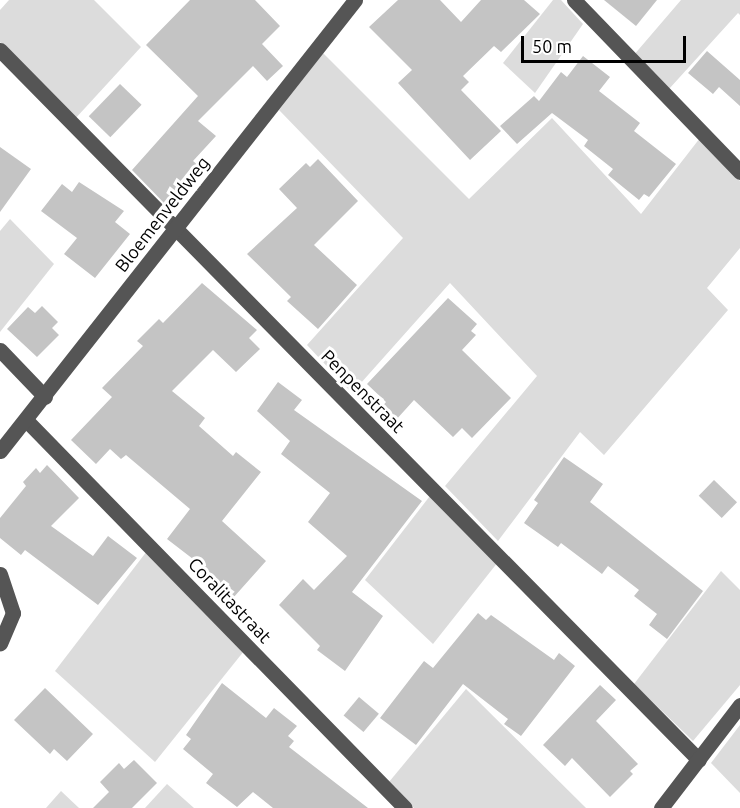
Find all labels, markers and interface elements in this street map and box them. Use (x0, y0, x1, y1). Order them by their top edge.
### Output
scale bar (524, 24, 689, 62)
text: 50 m (532, 36, 572, 56)
street label: Bloemenveldweg (110, 152, 214, 276)
street label: Penpenstraat (317, 345, 409, 437)
street label: Coralitastraat (184, 553, 276, 647)

